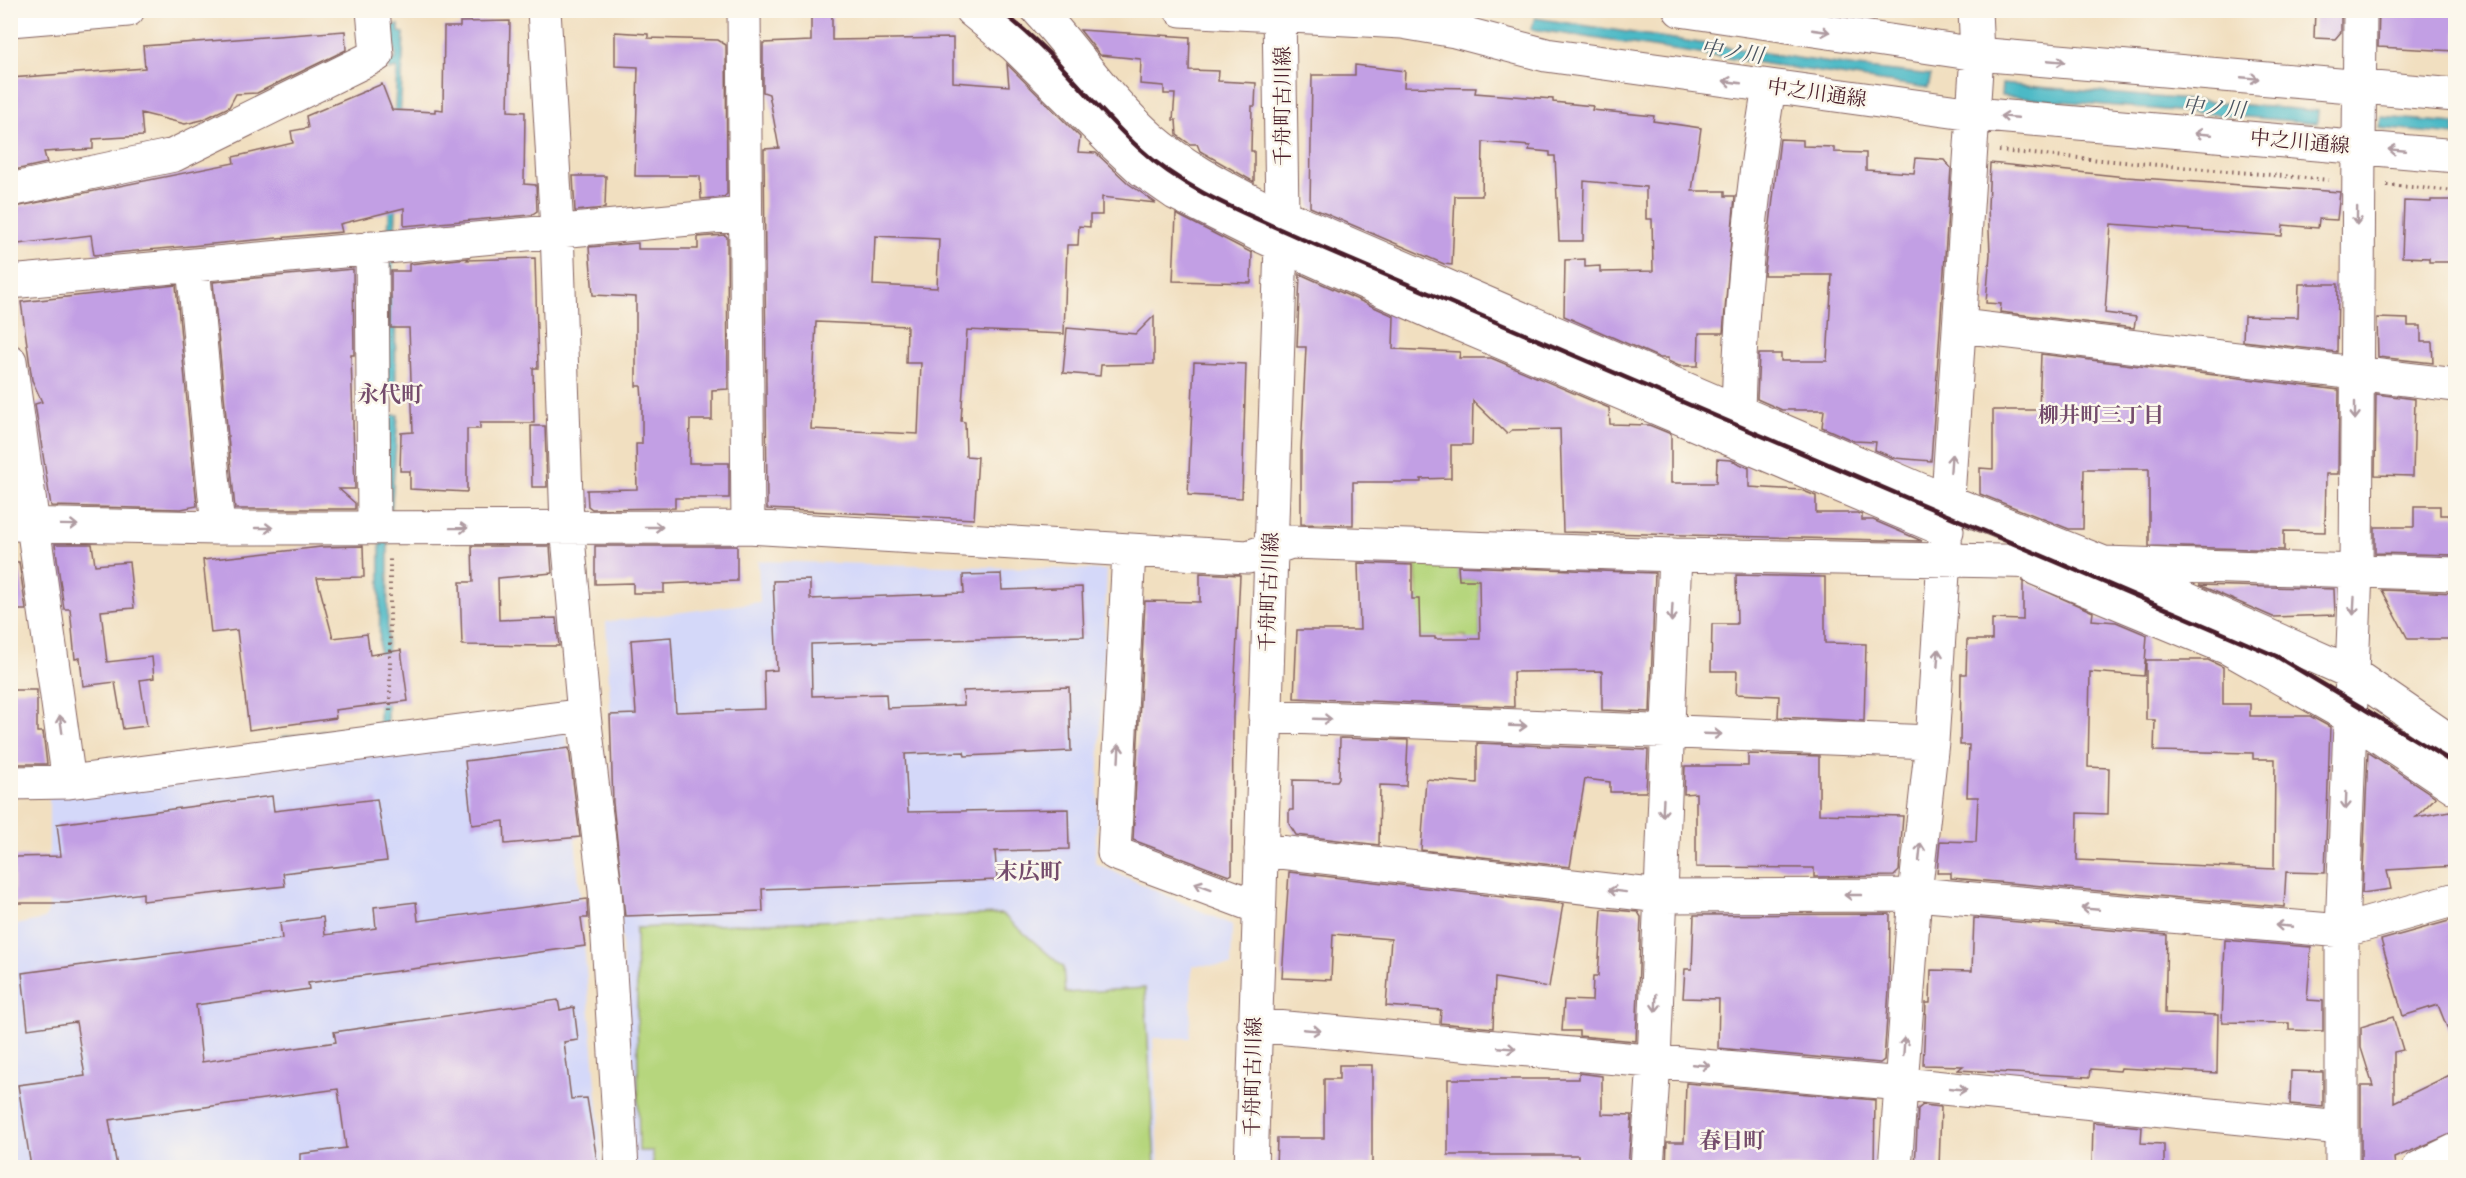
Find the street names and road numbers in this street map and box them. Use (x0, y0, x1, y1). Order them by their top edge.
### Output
street label: 千舟町古川線 (1269, 46, 1296, 166)
street label: 中之川通線 (1766, 73, 1868, 113)
street label: 中之川通線 (2249, 124, 2351, 160)
street label: 千舟町古川線 (1253, 532, 1285, 652)
street label: 千舟町古川線 (1238, 1017, 1268, 1137)

